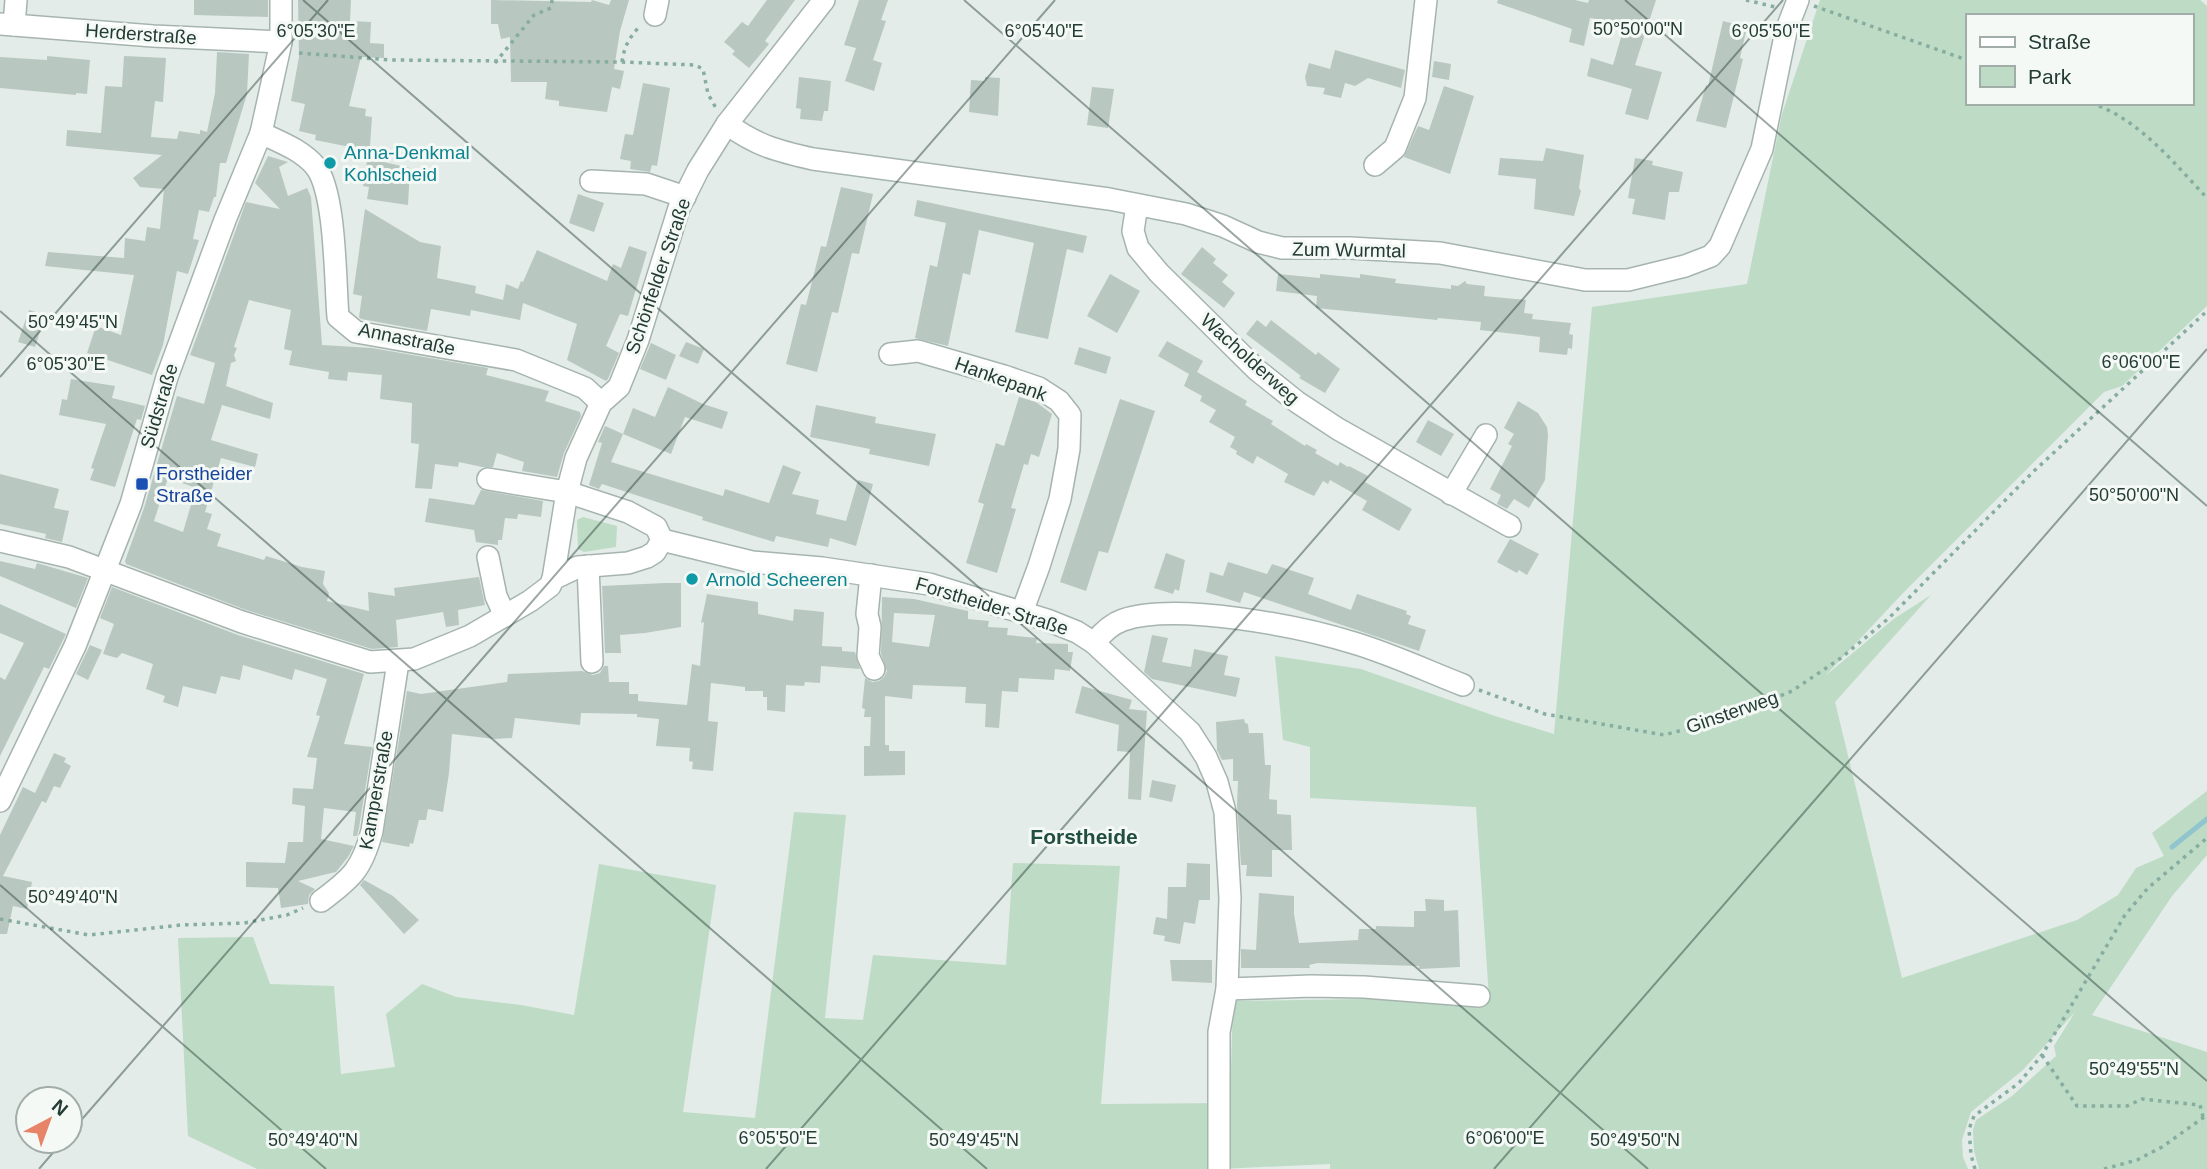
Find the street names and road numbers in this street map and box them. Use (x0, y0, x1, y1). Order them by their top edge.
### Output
street label: Herderstraße (84, 20, 198, 48)
street label: Schönfelder Straße (621, 195, 695, 357)
street label: Zum Wurmtal (1292, 239, 1406, 261)
street label: Wacholderweg (1197, 309, 1303, 409)
street label: Annastraße (357, 319, 457, 359)
street label: Hankepank (952, 353, 1050, 405)
street label: Südstraße (136, 361, 182, 451)
street label: Forstheider Straße (913, 573, 1071, 639)
street label: Ginsterweg (1683, 686, 1781, 738)
street label: Kamperstraße (355, 729, 397, 851)

